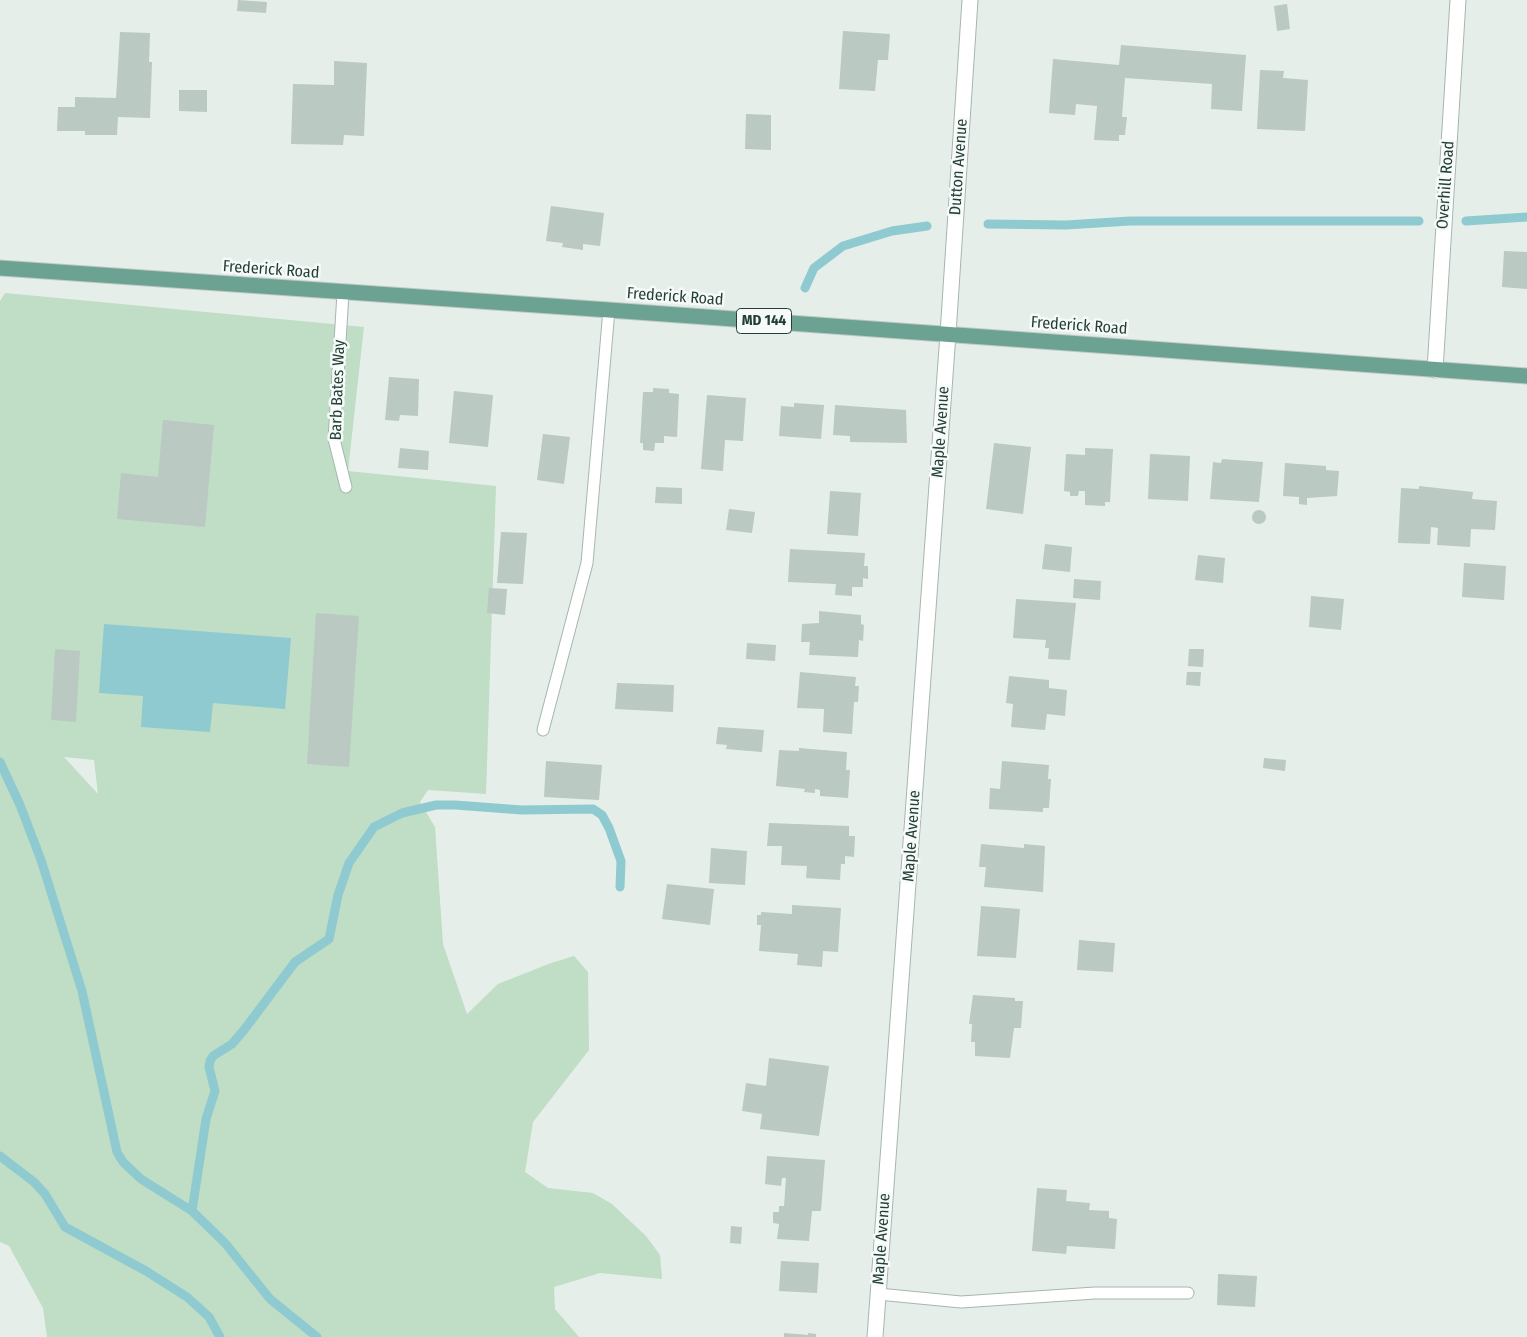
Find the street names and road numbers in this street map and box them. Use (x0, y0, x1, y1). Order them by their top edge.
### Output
street label: Dutton Avenue (946, 118, 972, 216)
street label: Overhill Road (1433, 140, 1459, 230)
street label: Frederick Road (222, 257, 320, 283)
street label: Frederick Road (626, 284, 724, 310)
road number: MD 144 (736, 308, 792, 334)
street label: Frederick Road (1030, 313, 1128, 339)
street label: Barb Bates Way (327, 339, 349, 441)
street label: Maple Avenue (928, 386, 954, 478)
street label: Maple Avenue (899, 790, 925, 882)
street label: Maple Avenue (869, 1193, 895, 1285)

